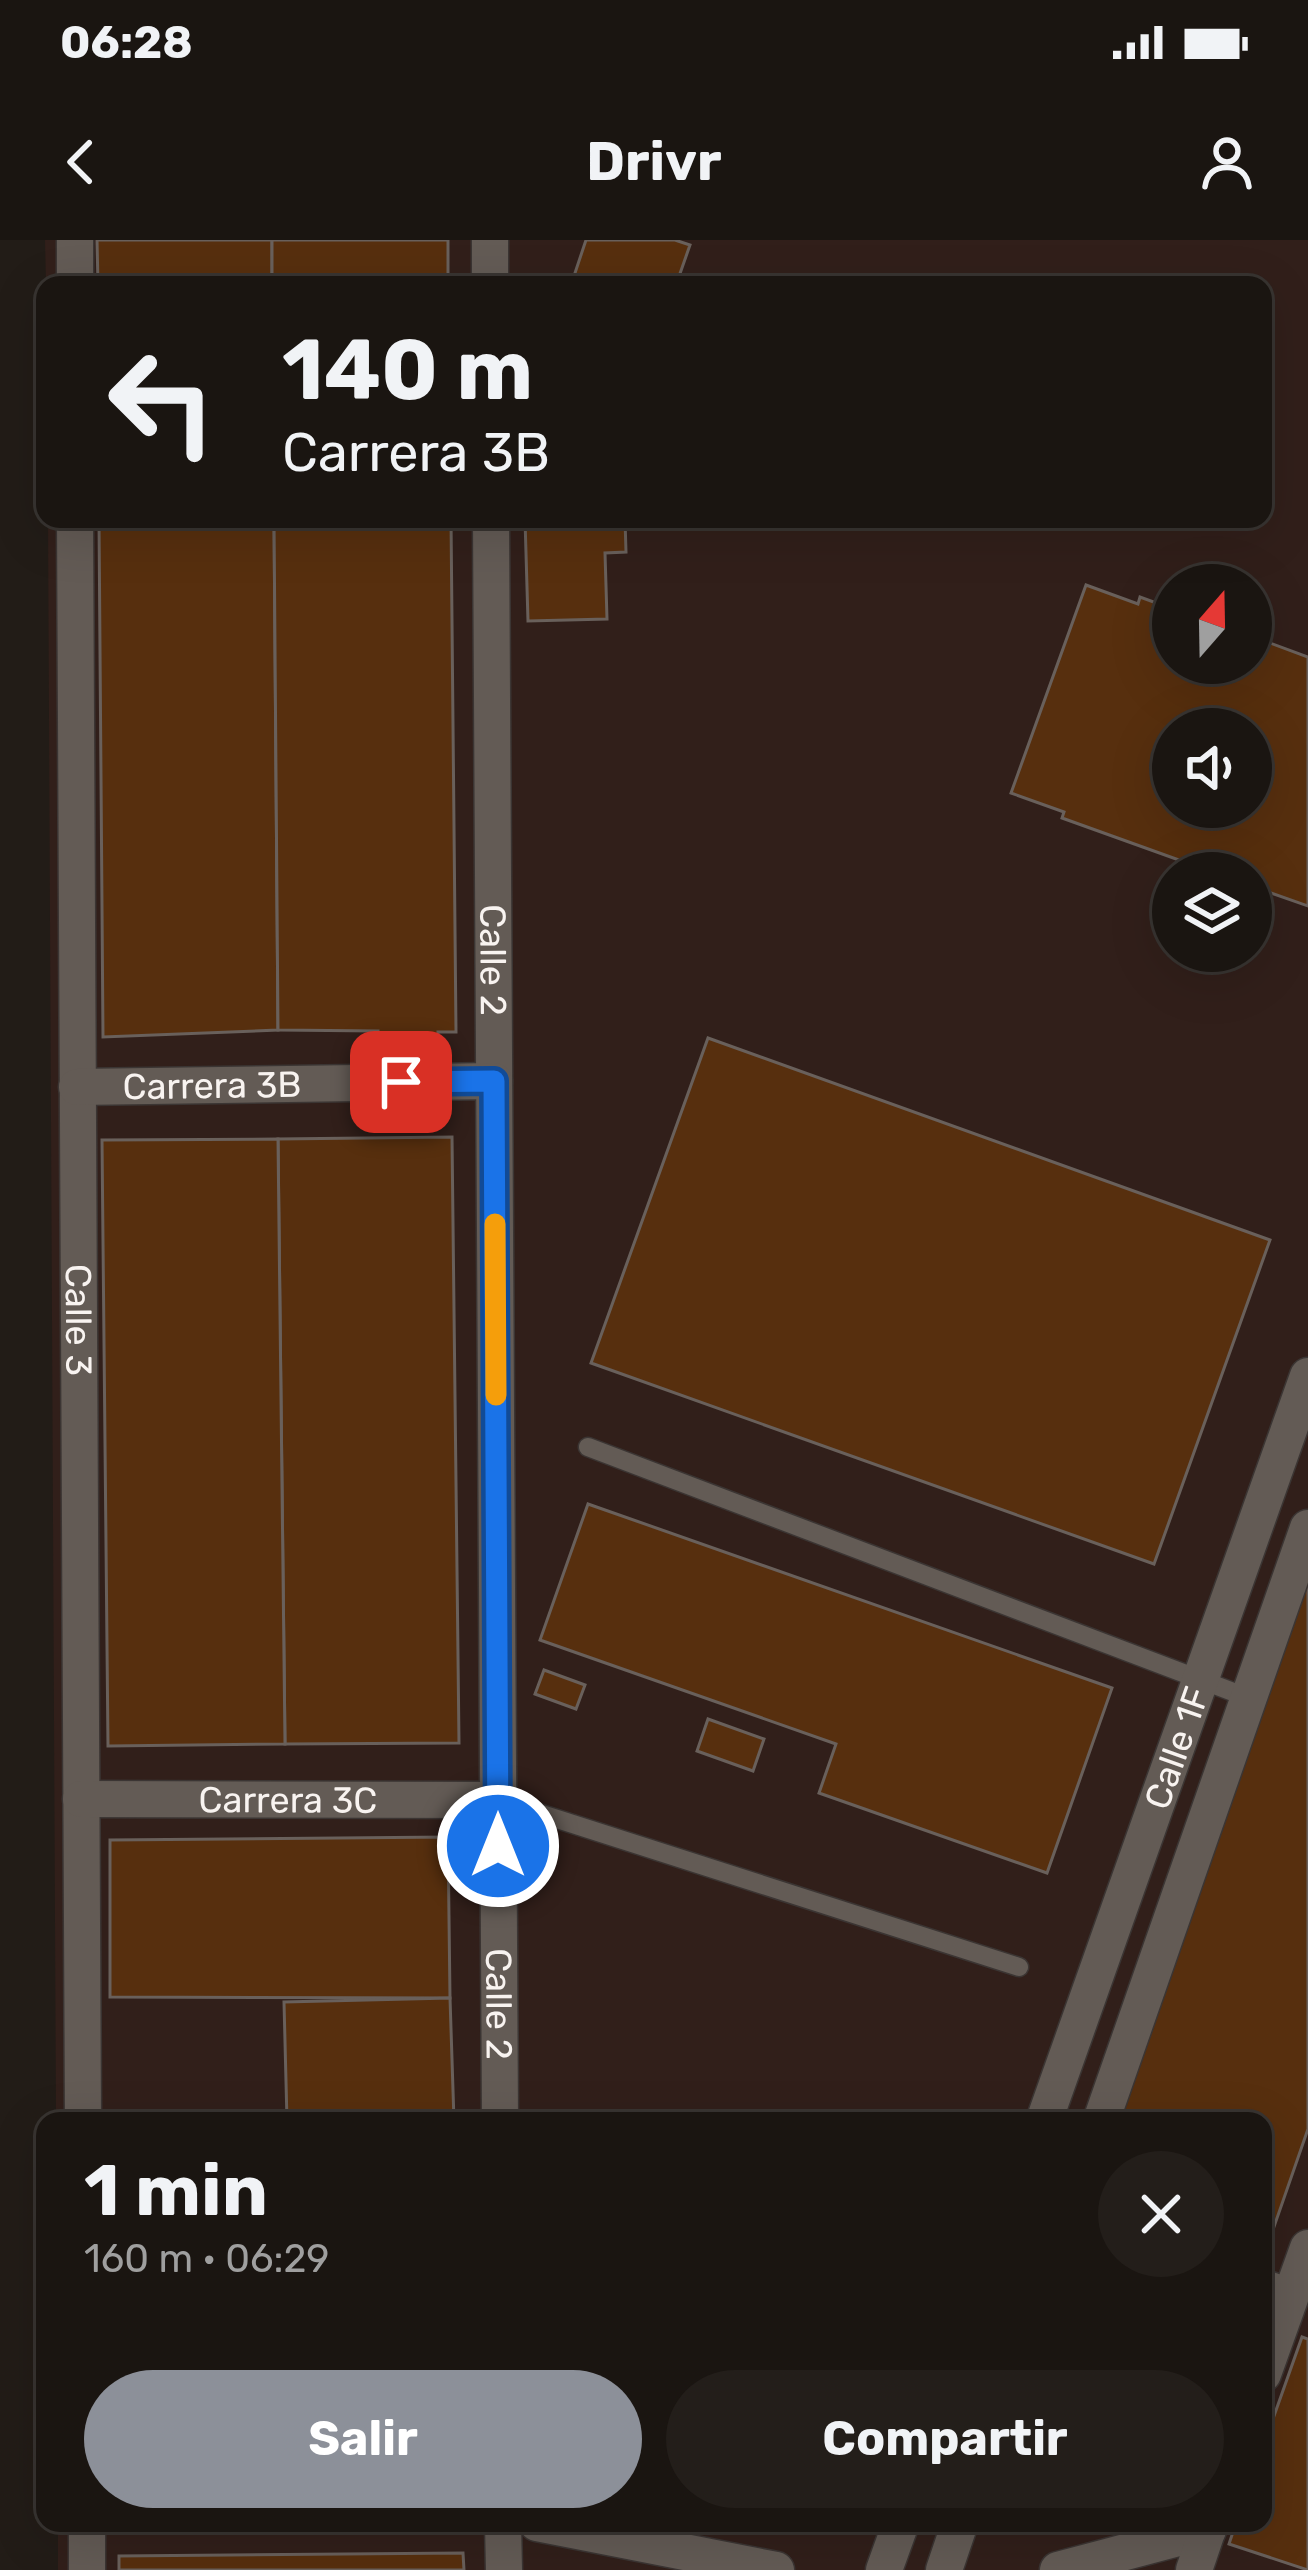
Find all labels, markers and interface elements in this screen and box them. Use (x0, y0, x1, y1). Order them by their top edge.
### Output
text: 06:28 (60, 16, 193, 69)
icon: back (48, 129, 114, 195)
icon: person (1194, 129, 1260, 195)
text: Drivr (586, 130, 722, 194)
text: 140 m (282, 320, 533, 420)
icon: left (84, 324, 240, 480)
text: Carrera 3B (282, 421, 550, 485)
north arrow (1152, 564, 1272, 684)
map controls (1152, 564, 1272, 972)
button: sound (1152, 708, 1272, 828)
button: layers (1152, 852, 1272, 972)
street label: Calle 2 (471, 904, 515, 1016)
pin (350, 1031, 452, 1133)
icon: arrive (368, 1049, 434, 1115)
street label: Carrera 3B (122, 1063, 302, 1108)
street label: Calle 3 (57, 1264, 100, 1376)
street label: Calle 1F (1135, 1681, 1218, 1815)
street label: Carrera 3C (199, 1778, 377, 1822)
position arrow (435, 1783, 561, 1909)
street label: Calle 2 (477, 1948, 521, 2060)
text: 1 min (84, 2148, 268, 2233)
button: close (1098, 2151, 1224, 2277)
text: 160 m · 06:29 (84, 2236, 329, 2282)
button: Salir (84, 2370, 642, 2508)
button: Compartir (666, 2370, 1224, 2508)

